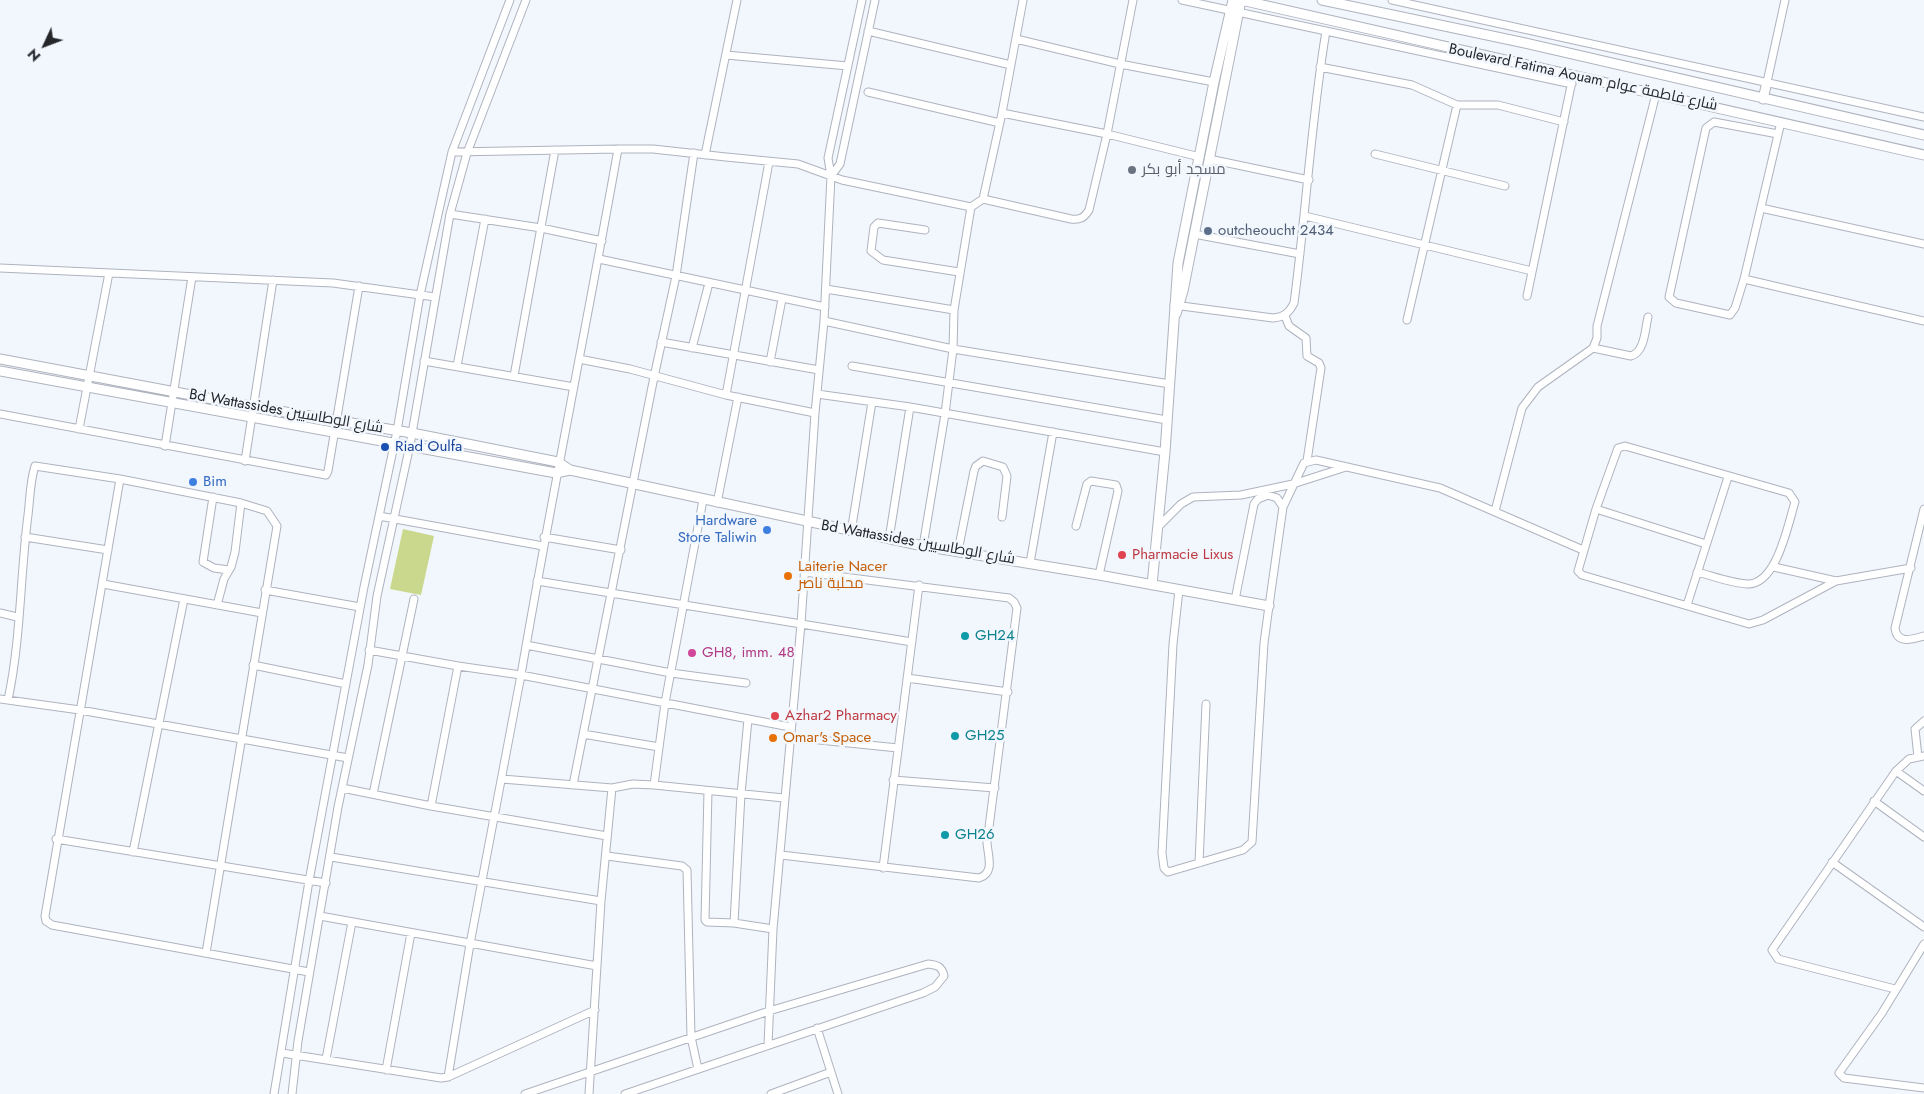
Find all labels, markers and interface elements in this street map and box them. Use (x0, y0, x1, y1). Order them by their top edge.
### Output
north arrow (20, 20, 70, 70)
street label: Boulevard Fatima Aouam شارع فاطمة عوام (1447, 41, 1719, 115)
text: N (23, 44, 45, 66)
place label: مسجد أبو بكر (1142, 161, 1226, 179)
marker: مسجد أبو بكر (1126, 164, 1138, 176)
place label: outcheoucht 2434 (1218, 222, 1334, 240)
marker: outcheoucht 2434 (1202, 225, 1214, 237)
street label: Bd Wattassides شارع الوطاسيين (187, 386, 385, 438)
place label: Riad Oulfa (395, 438, 462, 456)
marker: Riad Oulfa (379, 441, 391, 453)
place label: Bim (203, 473, 227, 491)
marker: Bim (187, 476, 199, 488)
place label: Hardware Store Taliwin (678, 512, 757, 547)
street label: Bd Wattassides شارع الوطاسيين (819, 517, 1017, 569)
marker: Hardware Store Taliwin (761, 524, 773, 536)
place label: Pharmacie Lixus (1132, 546, 1233, 564)
marker: Pharmacie Lixus (1116, 549, 1128, 561)
place label: Laiterie Nacer محلبة ناصر (798, 558, 887, 593)
marker: Laiterie Nacer محلبة ناصر (782, 570, 794, 582)
place label: GH24 (975, 627, 1015, 645)
marker: GH24 (959, 630, 971, 642)
place label: GH8, imm. 48 (702, 644, 795, 662)
marker: GH8, imm. 48 (686, 647, 698, 659)
place label: Azhar2 Pharmacy (785, 707, 897, 725)
marker: Azhar2 Pharmacy (769, 710, 781, 722)
place label: GH25 (965, 727, 1004, 745)
place label: Omar's Space (783, 729, 871, 747)
marker: GH25 (949, 730, 961, 742)
marker: Omar's Space (767, 732, 779, 744)
place label: GH26 (955, 826, 995, 844)
marker: GH26 (939, 829, 951, 841)

